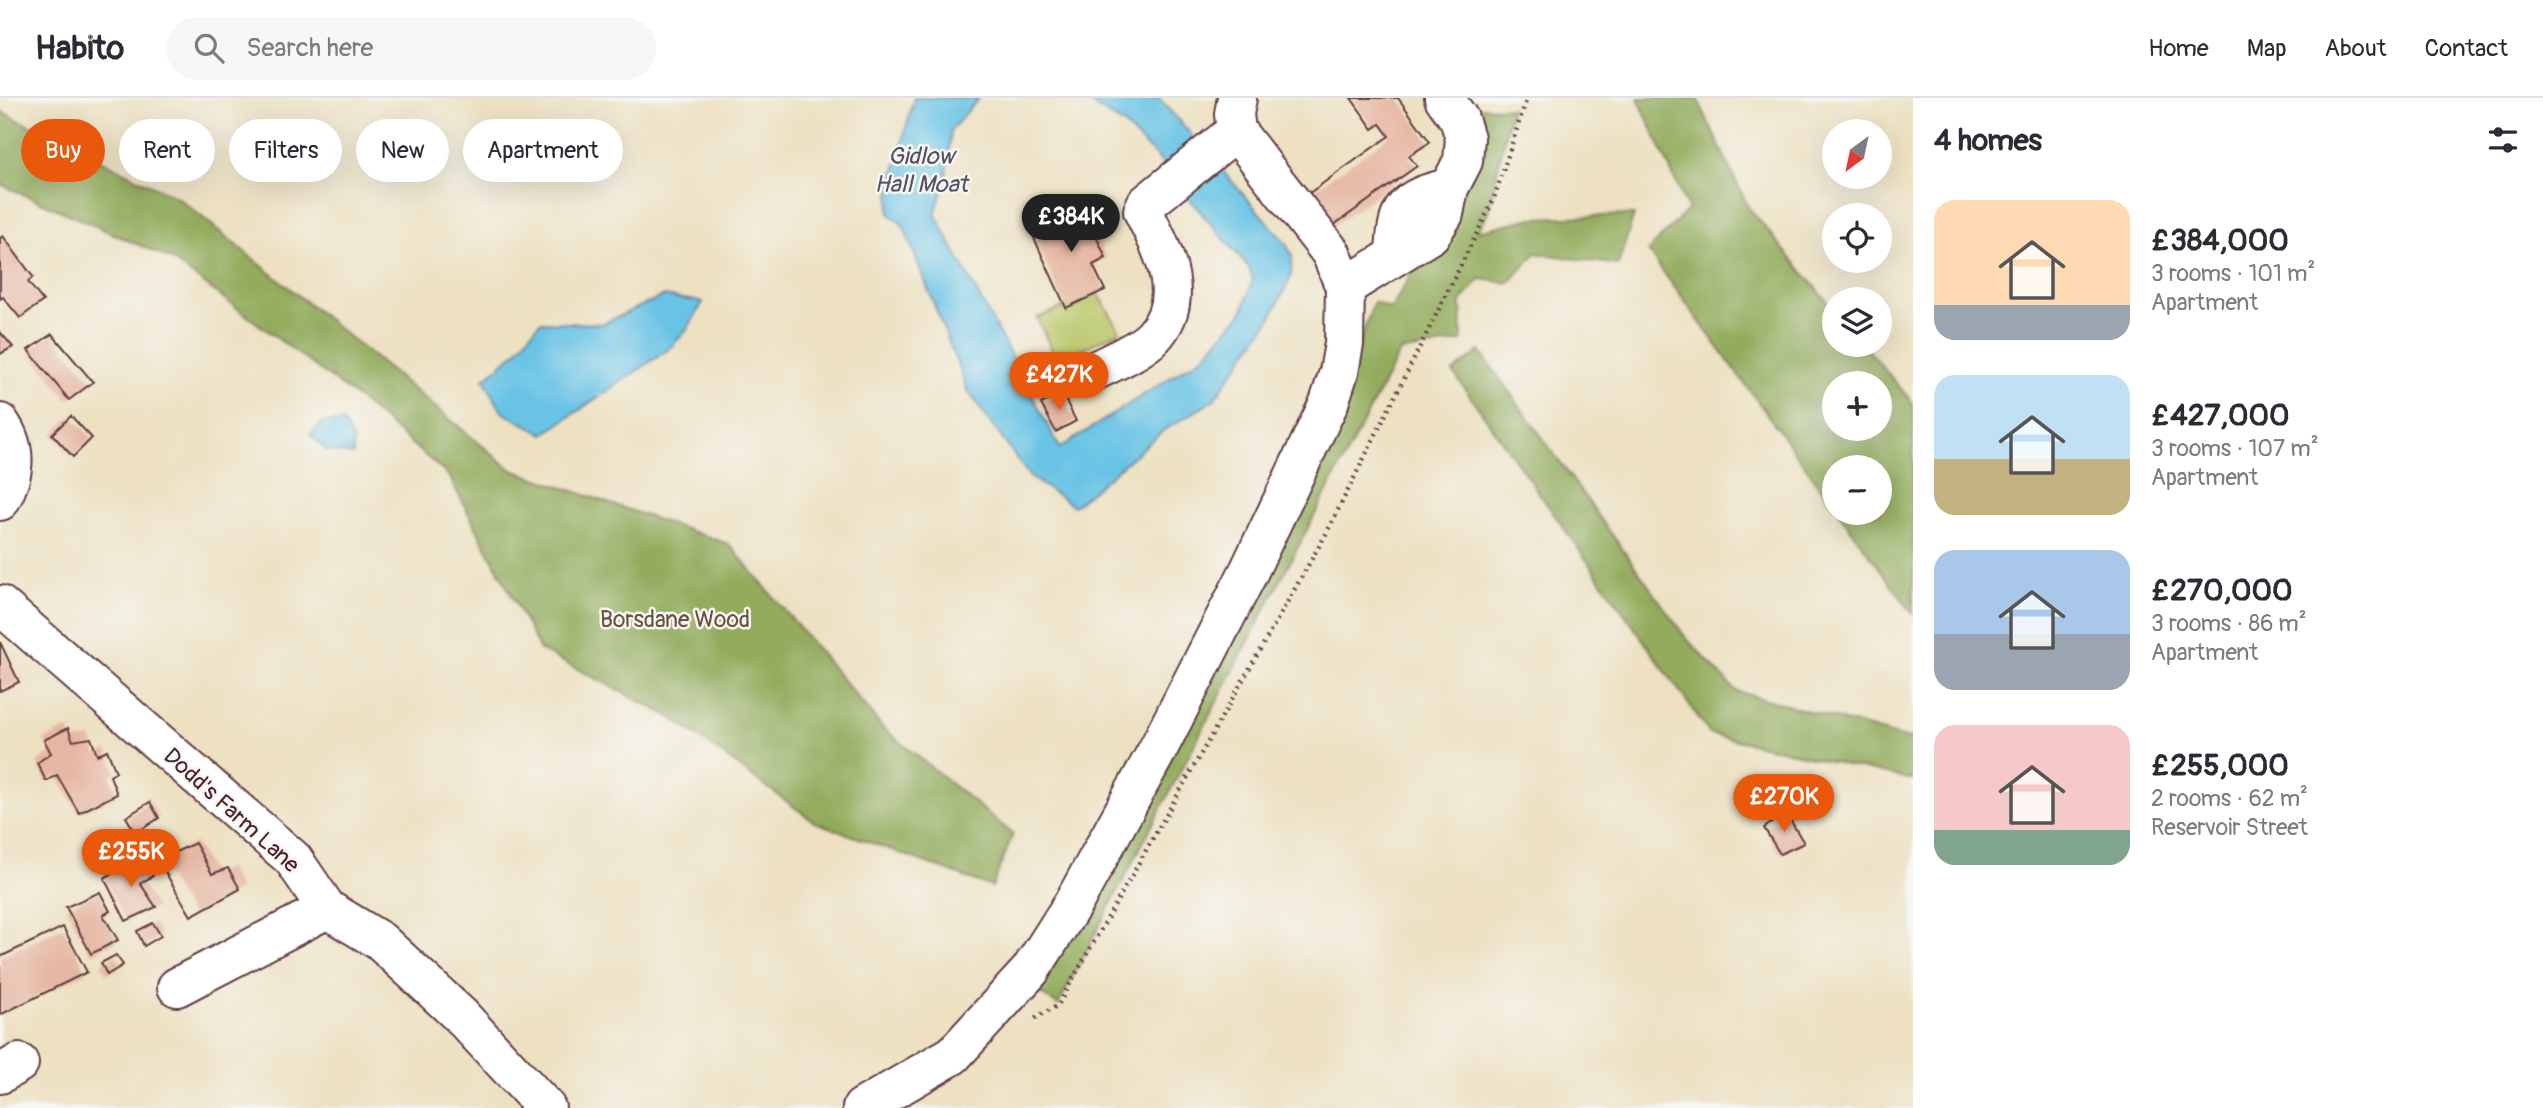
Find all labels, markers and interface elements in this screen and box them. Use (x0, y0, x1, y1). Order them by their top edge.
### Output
search box (166, 17, 656, 80)
text: Habito (35, 28, 124, 69)
icon: search (190, 29, 228, 67)
text: Search here (246, 32, 373, 64)
text: Home (2148, 34, 2209, 63)
text: Map (2247, 34, 2287, 63)
text: About (2325, 34, 2387, 63)
text: Contact (2425, 34, 2508, 63)
chip: Buy (21, 119, 105, 182)
chip: Rent (119, 119, 215, 182)
chip: Filters (229, 119, 342, 182)
chip: New (356, 119, 449, 182)
chip: Apartment (463, 119, 623, 182)
north arrow (1822, 119, 1892, 189)
map controls (1822, 119, 1892, 525)
icon: filters (2484, 121, 2522, 159)
text: 4 homes (1934, 122, 2042, 159)
water label: Gidlow Hall Moat (874, 142, 970, 199)
pin: £384K (1022, 194, 1120, 254)
text: £384K (1038, 202, 1104, 231)
button: locate (1822, 203, 1892, 273)
text: £384,000 (2151, 222, 2289, 259)
icon: home (1990, 228, 2074, 312)
text: 3 rooms · 101 m² (2151, 259, 2315, 288)
button: layers (1822, 287, 1892, 357)
text: Apartment (2151, 288, 2258, 317)
pin: £427K (1010, 352, 1108, 412)
text: £427K (1025, 360, 1093, 389)
button: + (1822, 371, 1892, 441)
text: £427,000 (2151, 397, 2289, 434)
icon: home (1990, 403, 2074, 487)
text: 3 rooms · 107 m² (2151, 434, 2319, 463)
button: − (1822, 455, 1892, 525)
text: Apartment (2151, 463, 2258, 492)
text: £270,000 (2151, 572, 2293, 609)
icon: home (1990, 578, 2074, 662)
park label: Borsdane Wood (600, 605, 750, 634)
text: 3 rooms · 86 m² (2151, 609, 2307, 638)
text: Apartment (2151, 638, 2258, 667)
street label: Dodd's Farm Lane (158, 742, 306, 880)
text: £255,000 (2151, 747, 2289, 784)
icon: home (1990, 753, 2074, 837)
pin: £270K (1735, 774, 1833, 834)
text: £270K (1749, 782, 1819, 811)
text: 2 rooms · 62 m² (2151, 784, 2308, 813)
text: Reservoir Street (2151, 813, 2308, 842)
pin: £255K (82, 830, 180, 889)
text: £255K (98, 837, 164, 866)

